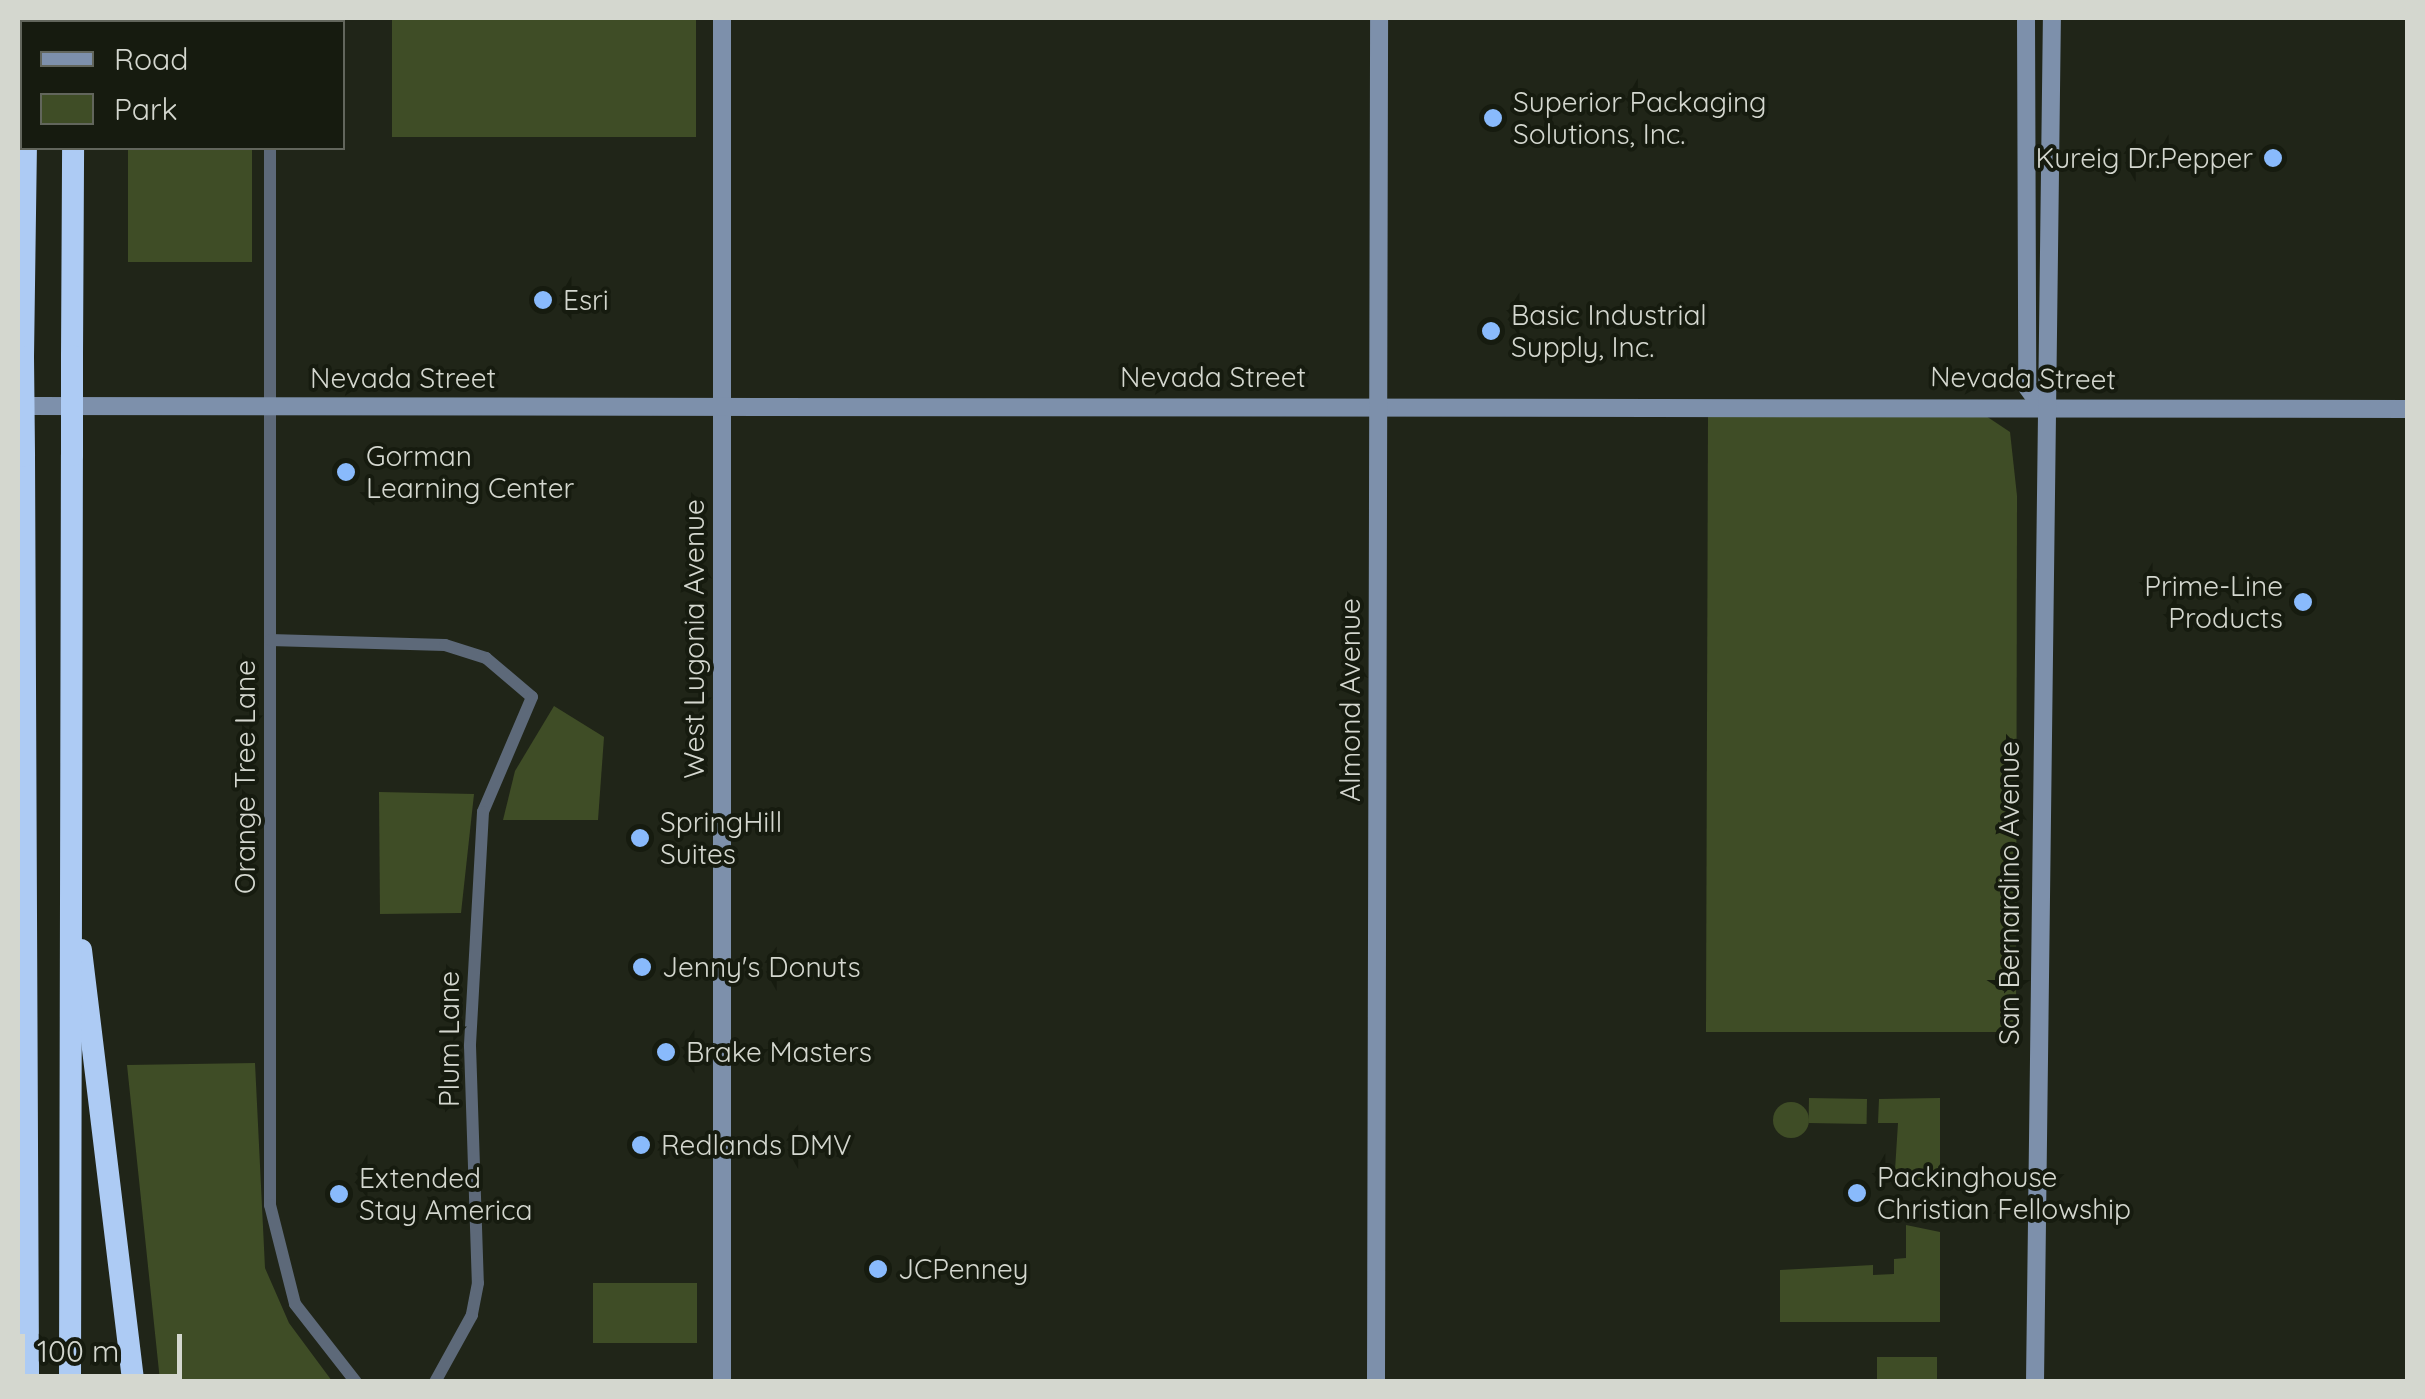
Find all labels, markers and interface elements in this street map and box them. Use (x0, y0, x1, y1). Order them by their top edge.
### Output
legend (20, 20, 345, 150)
text: Road (114, 40, 188, 78)
place label: Superior Packaging Solutions, Inc. (1513, 85, 1767, 151)
text: Park (114, 90, 178, 128)
marker: Superior Packaging Solutions, Inc. (1482, 107, 1504, 129)
place label: Kureig Dr.Pepper (2036, 141, 2253, 175)
marker: Kureig Dr.Pepper (2262, 147, 2284, 169)
place label: Esri (563, 283, 609, 317)
marker: Esri (532, 289, 554, 311)
place label: Basic Industrial Supply, Inc. (1511, 298, 1707, 364)
marker: Basic Industrial Supply, Inc. (1480, 320, 1502, 342)
street label: Nevada Street (1120, 360, 1306, 394)
street label: Nevada Street (1930, 360, 2116, 396)
street label: Nevada Street (310, 361, 496, 395)
place label: Gorman Learning Center (366, 439, 574, 505)
marker: Gorman Learning Center (335, 461, 357, 483)
street label: West Lugonia Avenue (677, 499, 711, 779)
place label: Prime-Line Products (2144, 569, 2283, 635)
marker: Prime-Line Products (2292, 591, 2314, 613)
street label: Almond Avenue (1333, 598, 1367, 802)
street label: Orange Tree Lane (228, 660, 262, 894)
street label: San Bernardino Avenue (1992, 741, 2026, 1045)
place label: SpringHill Suites (660, 805, 782, 871)
marker: SpringHill Suites (629, 827, 651, 849)
place label: Jenny's Donuts (662, 950, 861, 984)
marker: Jenny's Donuts (631, 956, 653, 978)
street label: Plum Lane (432, 971, 466, 1107)
place label: Brake Masters (686, 1035, 872, 1069)
marker: Brake Masters (655, 1041, 677, 1063)
place label: Redlands DMV (661, 1128, 852, 1162)
marker: Redlands DMV (630, 1134, 652, 1156)
place label: Packinghouse Christian Fellowship (1877, 1160, 2131, 1226)
place label: Extended Stay America (359, 1161, 532, 1227)
marker: Packinghouse Christian Fellowship (1846, 1182, 1868, 1204)
marker: Extended Stay America (328, 1183, 350, 1205)
place label: JCPenney (898, 1252, 1028, 1286)
marker: JCPenney (867, 1258, 889, 1280)
scale bar (25, 1314, 188, 1376)
text: 100 m (37, 1332, 119, 1370)

